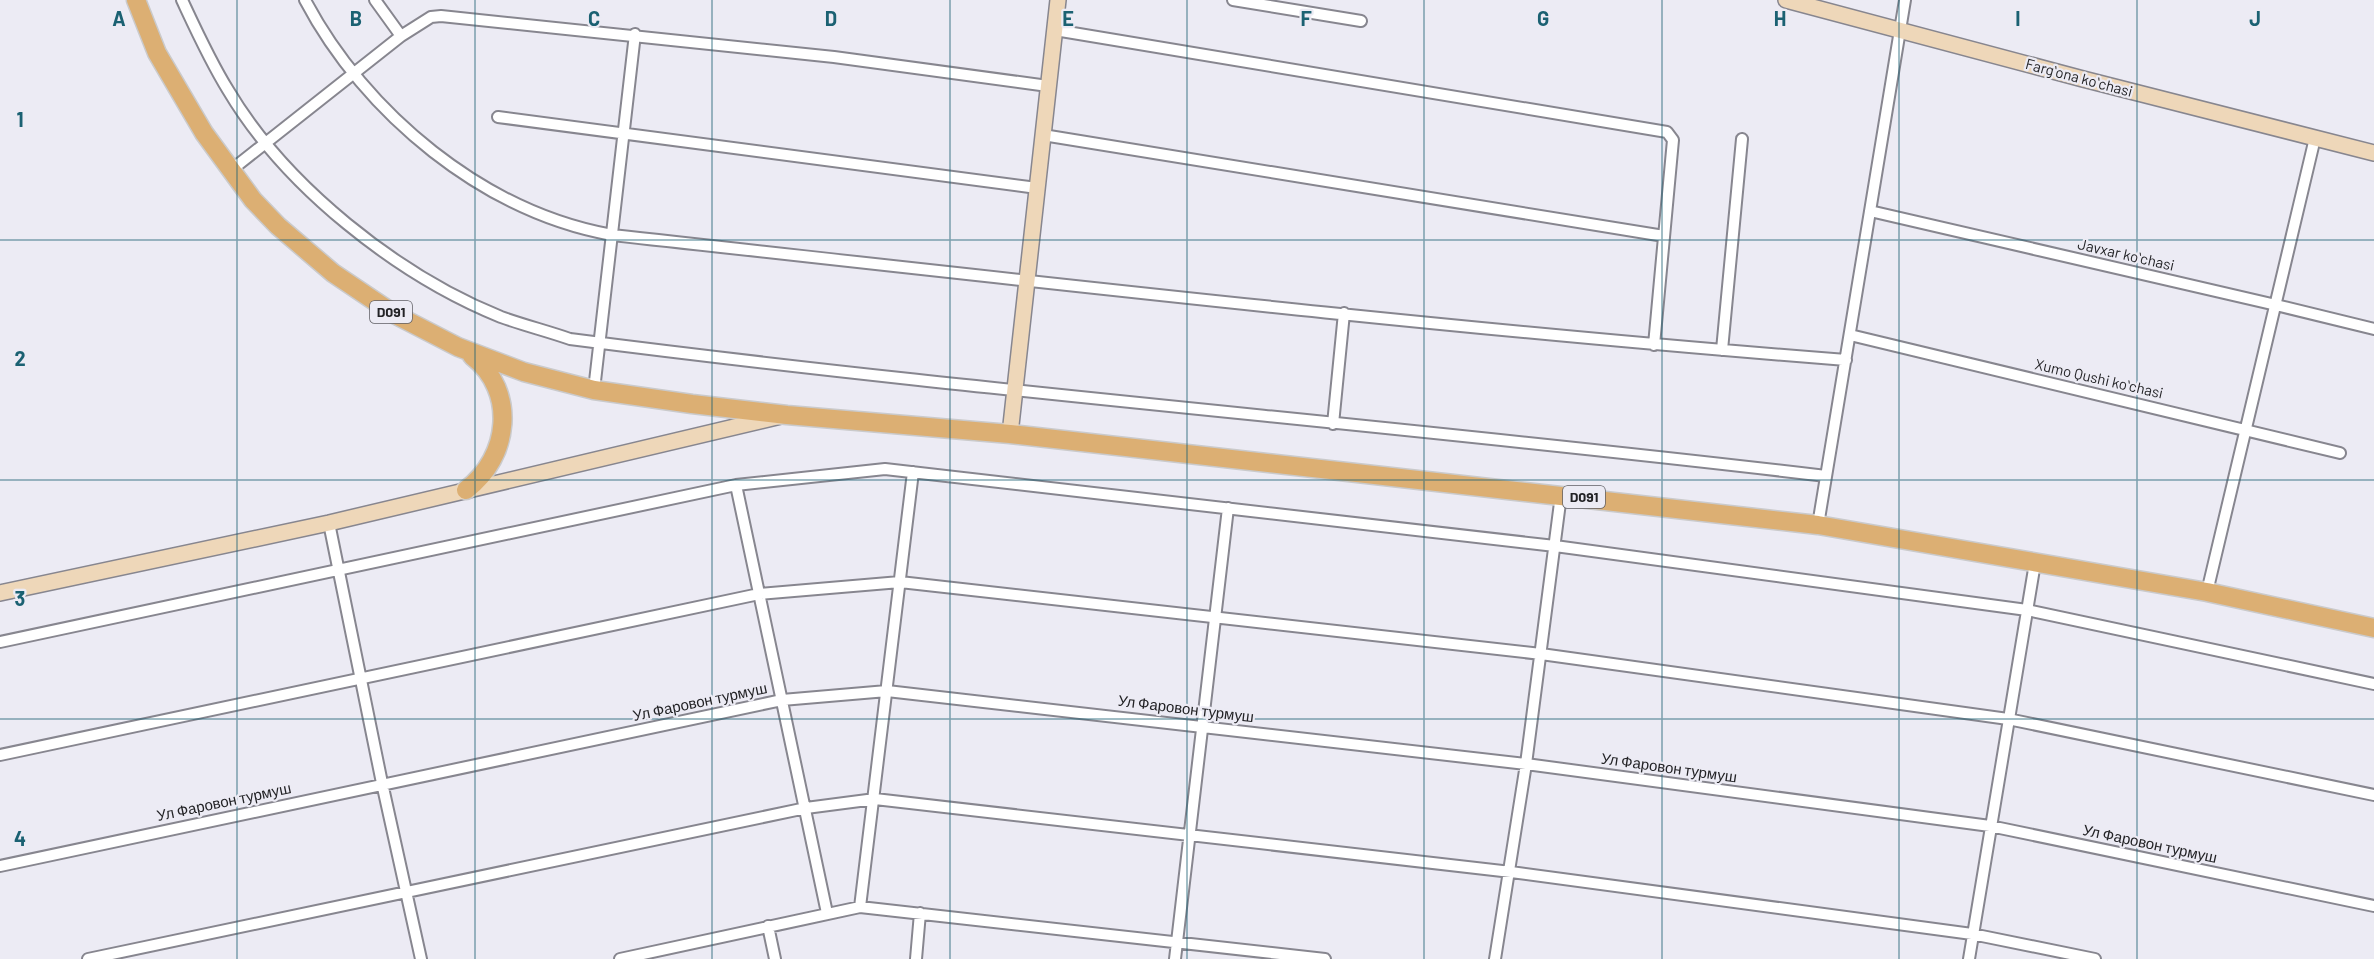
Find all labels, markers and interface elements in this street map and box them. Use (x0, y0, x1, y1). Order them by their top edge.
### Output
text: A (112, 6, 126, 30)
text: B (350, 6, 362, 30)
text: C (588, 6, 600, 30)
text: D (825, 6, 837, 30)
text: E (1062, 6, 1074, 30)
text: F (1300, 6, 1312, 30)
text: G (1537, 6, 1549, 30)
text: H (1774, 6, 1786, 30)
text: I (2015, 6, 2021, 30)
text: J (2249, 6, 2261, 30)
street label: Fargʻona koʻchasi (2024, 54, 2135, 100)
text: 1 (16, 107, 24, 131)
street label: Javxar koʻchasi (2076, 234, 2176, 274)
road number: D091 (370, 301, 412, 323)
text: 2 (14, 346, 26, 370)
street label: Xumo Qushi koʻchasi (2033, 354, 2165, 402)
road number: D091 (1563, 486, 1605, 508)
text: 3 (15, 586, 25, 610)
street label: Ул Фаровон турмуш (631, 678, 769, 724)
street label: Ул Фаровон турмуш (1117, 691, 1255, 725)
street label: Ул Фаровон турмуш (1600, 749, 1738, 785)
street label: Ул Фаровон турмуш (155, 778, 293, 824)
street label: Ул Фаровон турмуш (2081, 820, 2219, 866)
text: 4 (14, 826, 26, 850)

